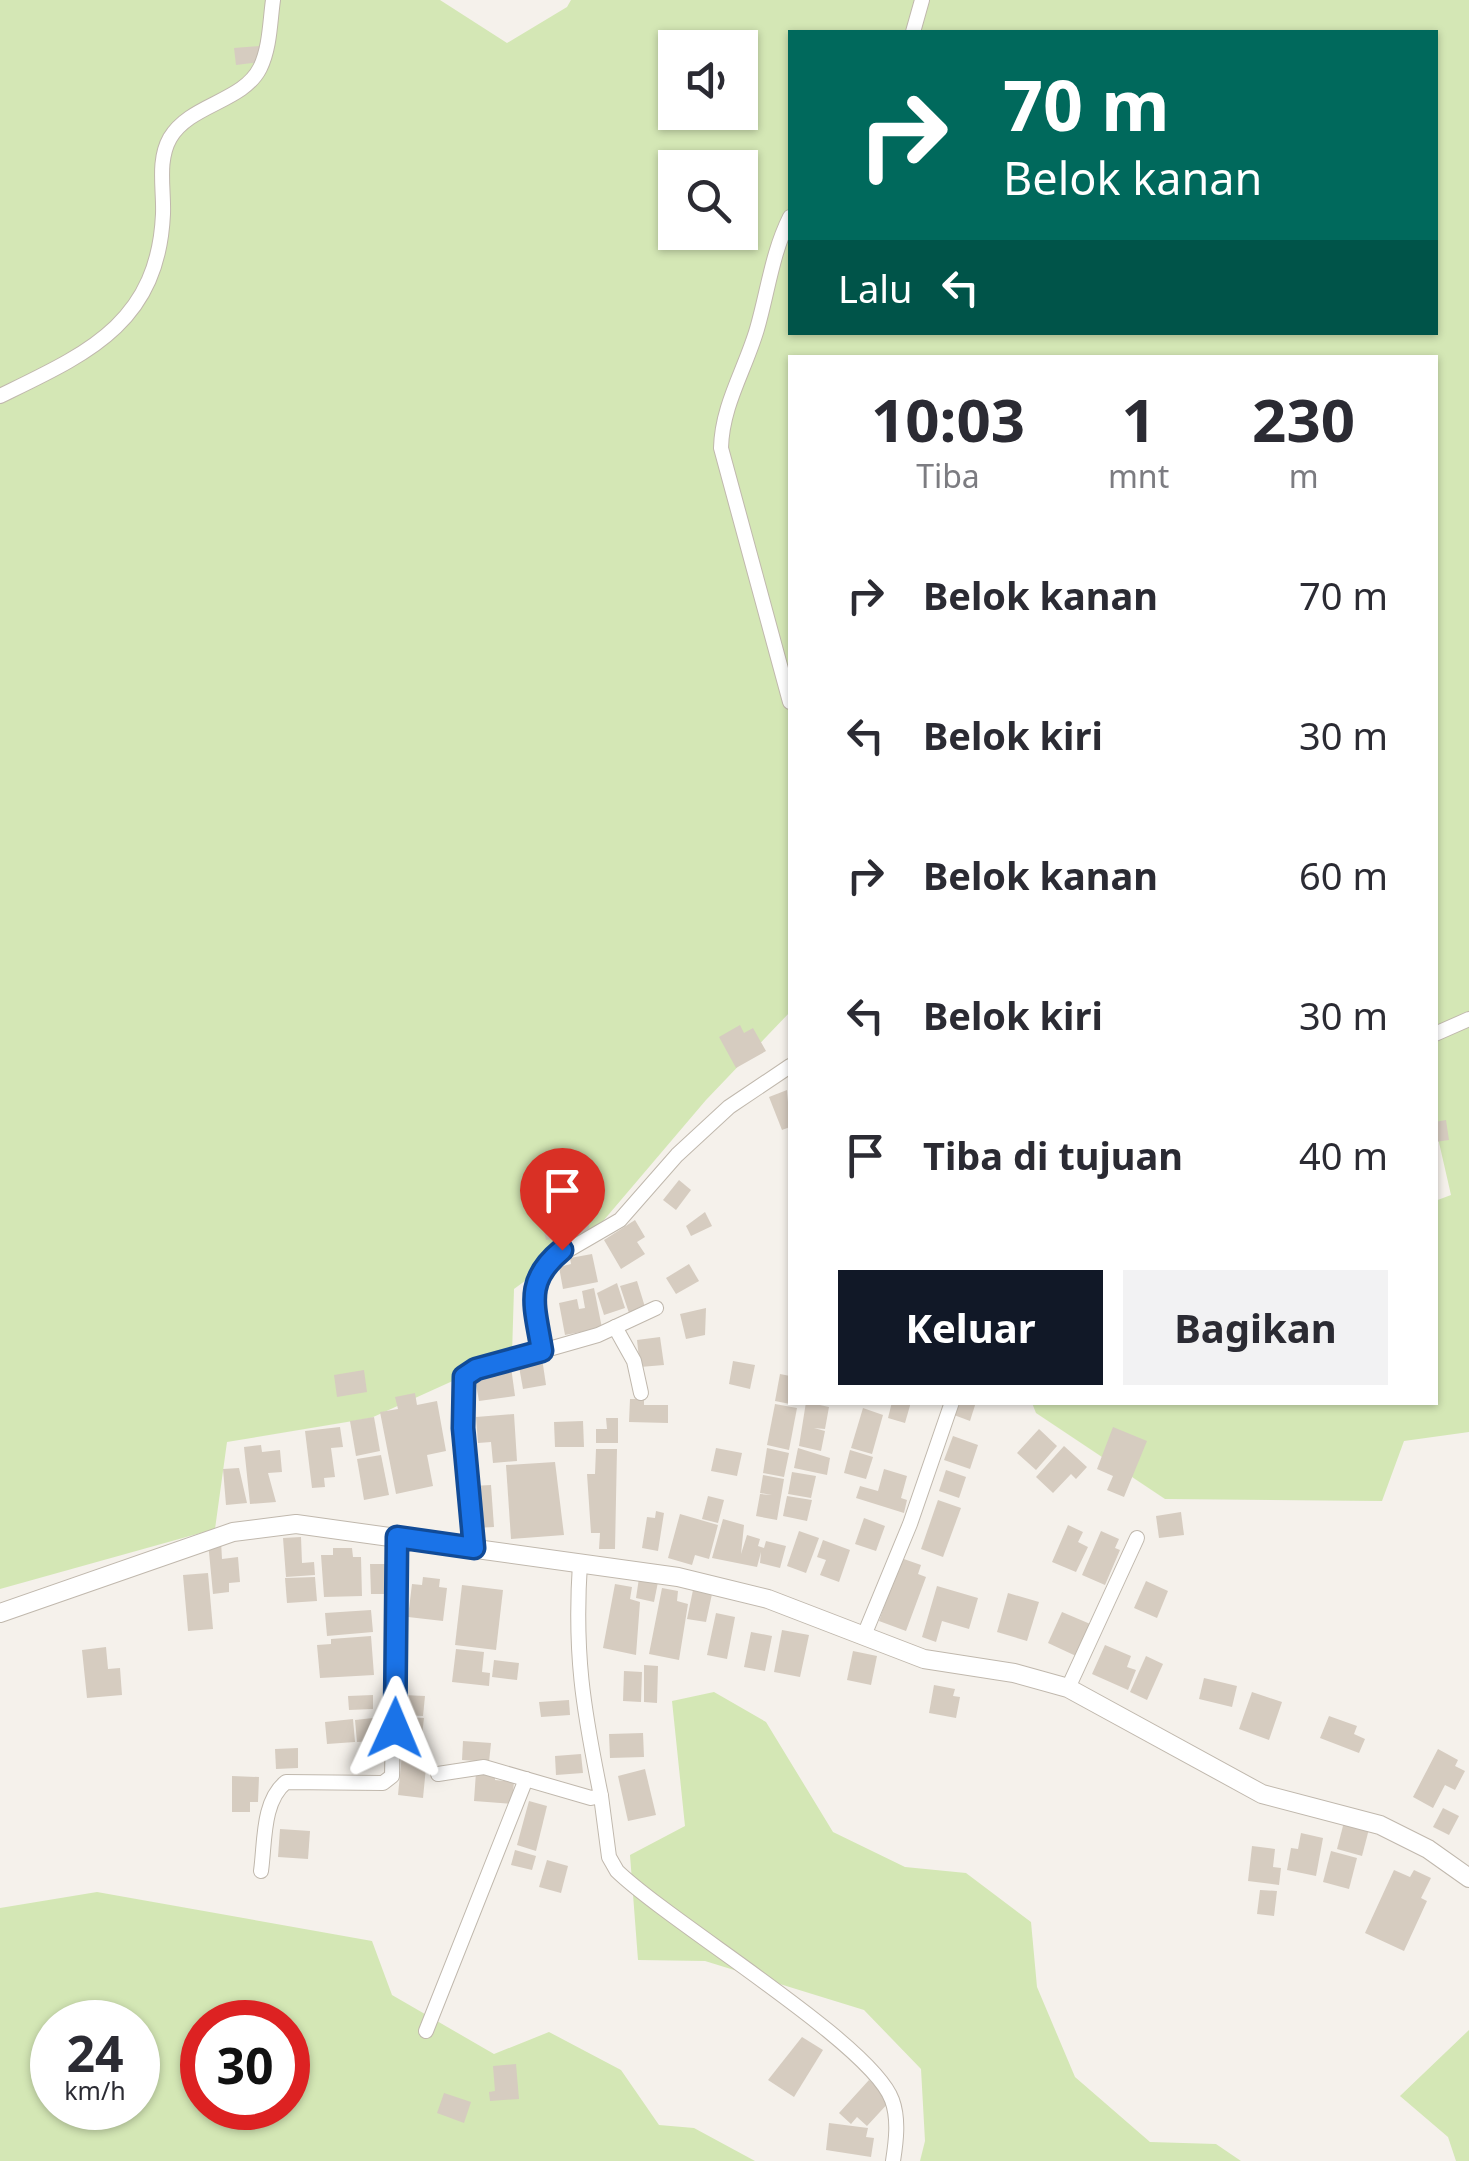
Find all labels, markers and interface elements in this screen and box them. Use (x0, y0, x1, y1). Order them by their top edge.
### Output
map controls (658, 30, 758, 250)
button: sound (658, 30, 758, 130)
text: 70 m (1003, 56, 1170, 152)
icon: right (838, 70, 968, 200)
text: Belok kanan (1003, 147, 1262, 208)
button: search (658, 150, 758, 250)
icon: left (933, 260, 988, 315)
text: Lalu (838, 262, 913, 314)
text: 10:03 (871, 378, 1025, 460)
text: 1 (1121, 378, 1156, 460)
text: 230 (1252, 378, 1355, 460)
text: Tiba (916, 454, 980, 497)
text: mnt (1108, 454, 1169, 497)
text: m (1289, 454, 1319, 497)
icon: right (838, 568, 893, 623)
text: Belok kanan (923, 569, 1158, 621)
text: 70 m (1299, 569, 1388, 621)
icon: left (838, 708, 893, 763)
text: Belok kiri (923, 709, 1103, 761)
text: 30 m (1299, 709, 1388, 761)
icon: right (838, 848, 893, 903)
text: Belok kanan (923, 849, 1158, 901)
text: 60 m (1299, 849, 1388, 901)
icon: left (838, 988, 893, 1043)
text: Belok kiri (923, 989, 1103, 1041)
text: 30 m (1299, 989, 1388, 1041)
icon: arrive (838, 1128, 893, 1183)
text: Tiba di tujuan (923, 1129, 1183, 1181)
text: 40 m (1299, 1129, 1388, 1181)
pin (520, 1148, 605, 1251)
icon: arrive (535, 1163, 590, 1218)
button: Keluar (838, 1270, 1103, 1385)
button: Bagikan (1123, 1270, 1388, 1385)
position arrow (343, 1676, 447, 1780)
speed limit sign: 30 (180, 2000, 310, 2130)
text: 24 (66, 2019, 124, 2087)
text: km/h (64, 2073, 126, 2107)

